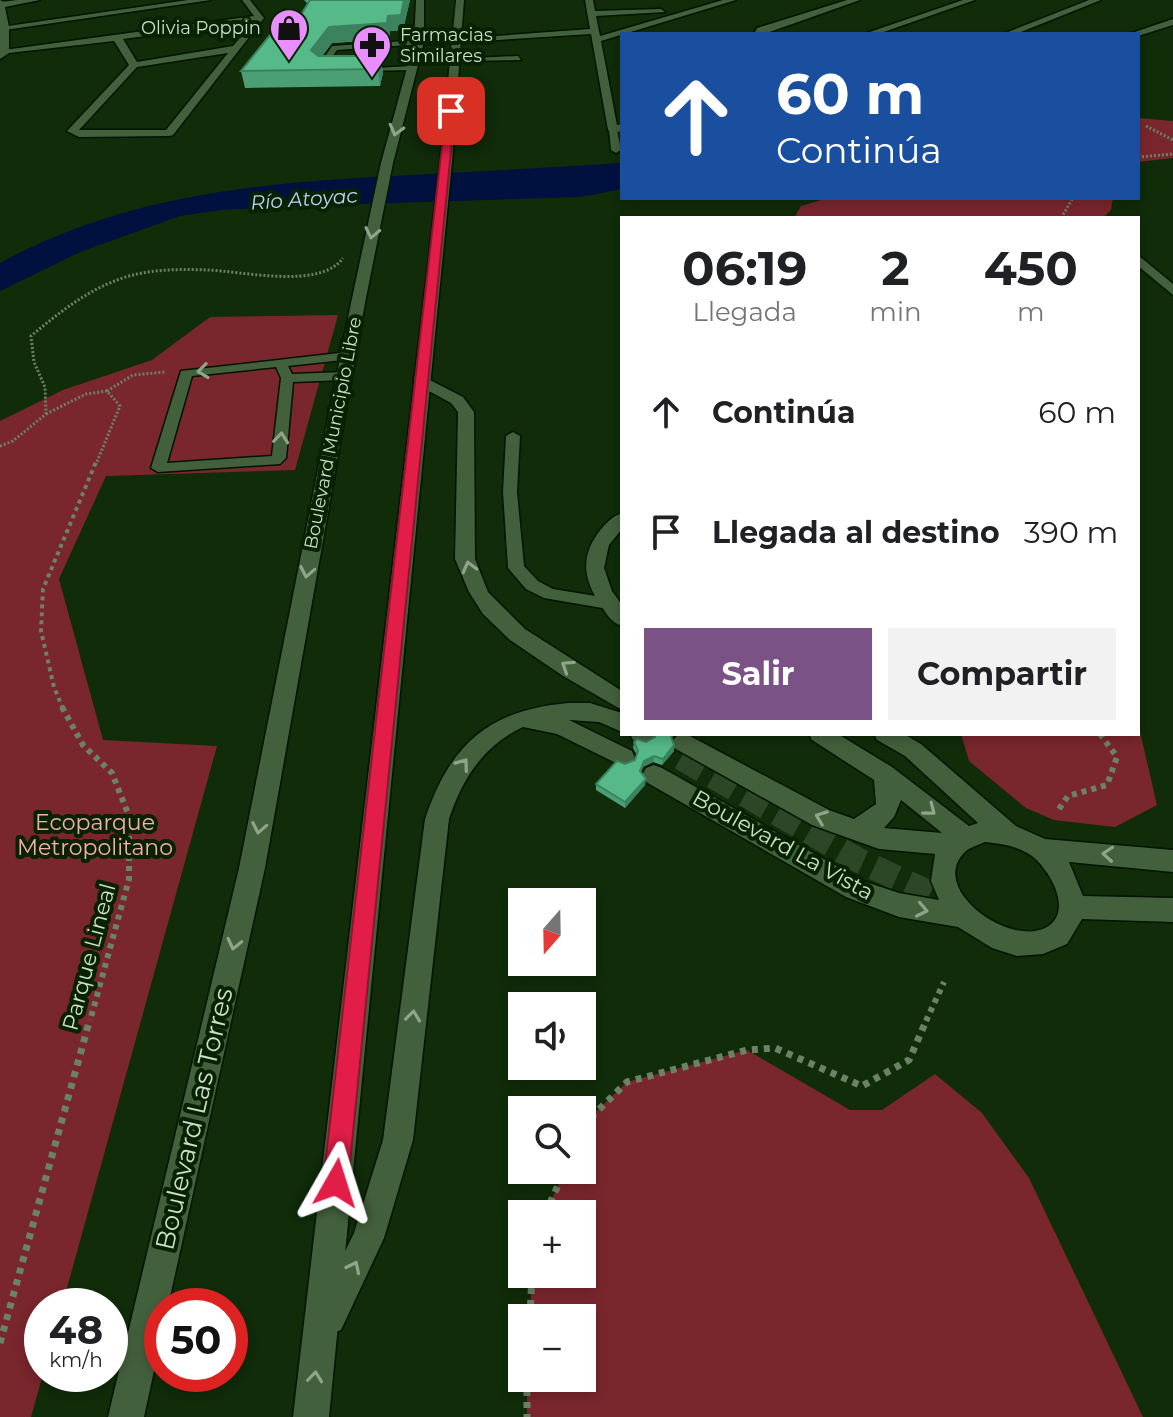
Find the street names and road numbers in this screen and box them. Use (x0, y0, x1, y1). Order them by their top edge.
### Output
street label: Boulevard Municipio Libre (300, 315, 366, 551)
street label: Boulevard La Vista (688, 784, 878, 906)
street label: Parque Lineal (56, 880, 122, 1034)
street label: Boulevard Las Torres (148, 985, 240, 1253)

